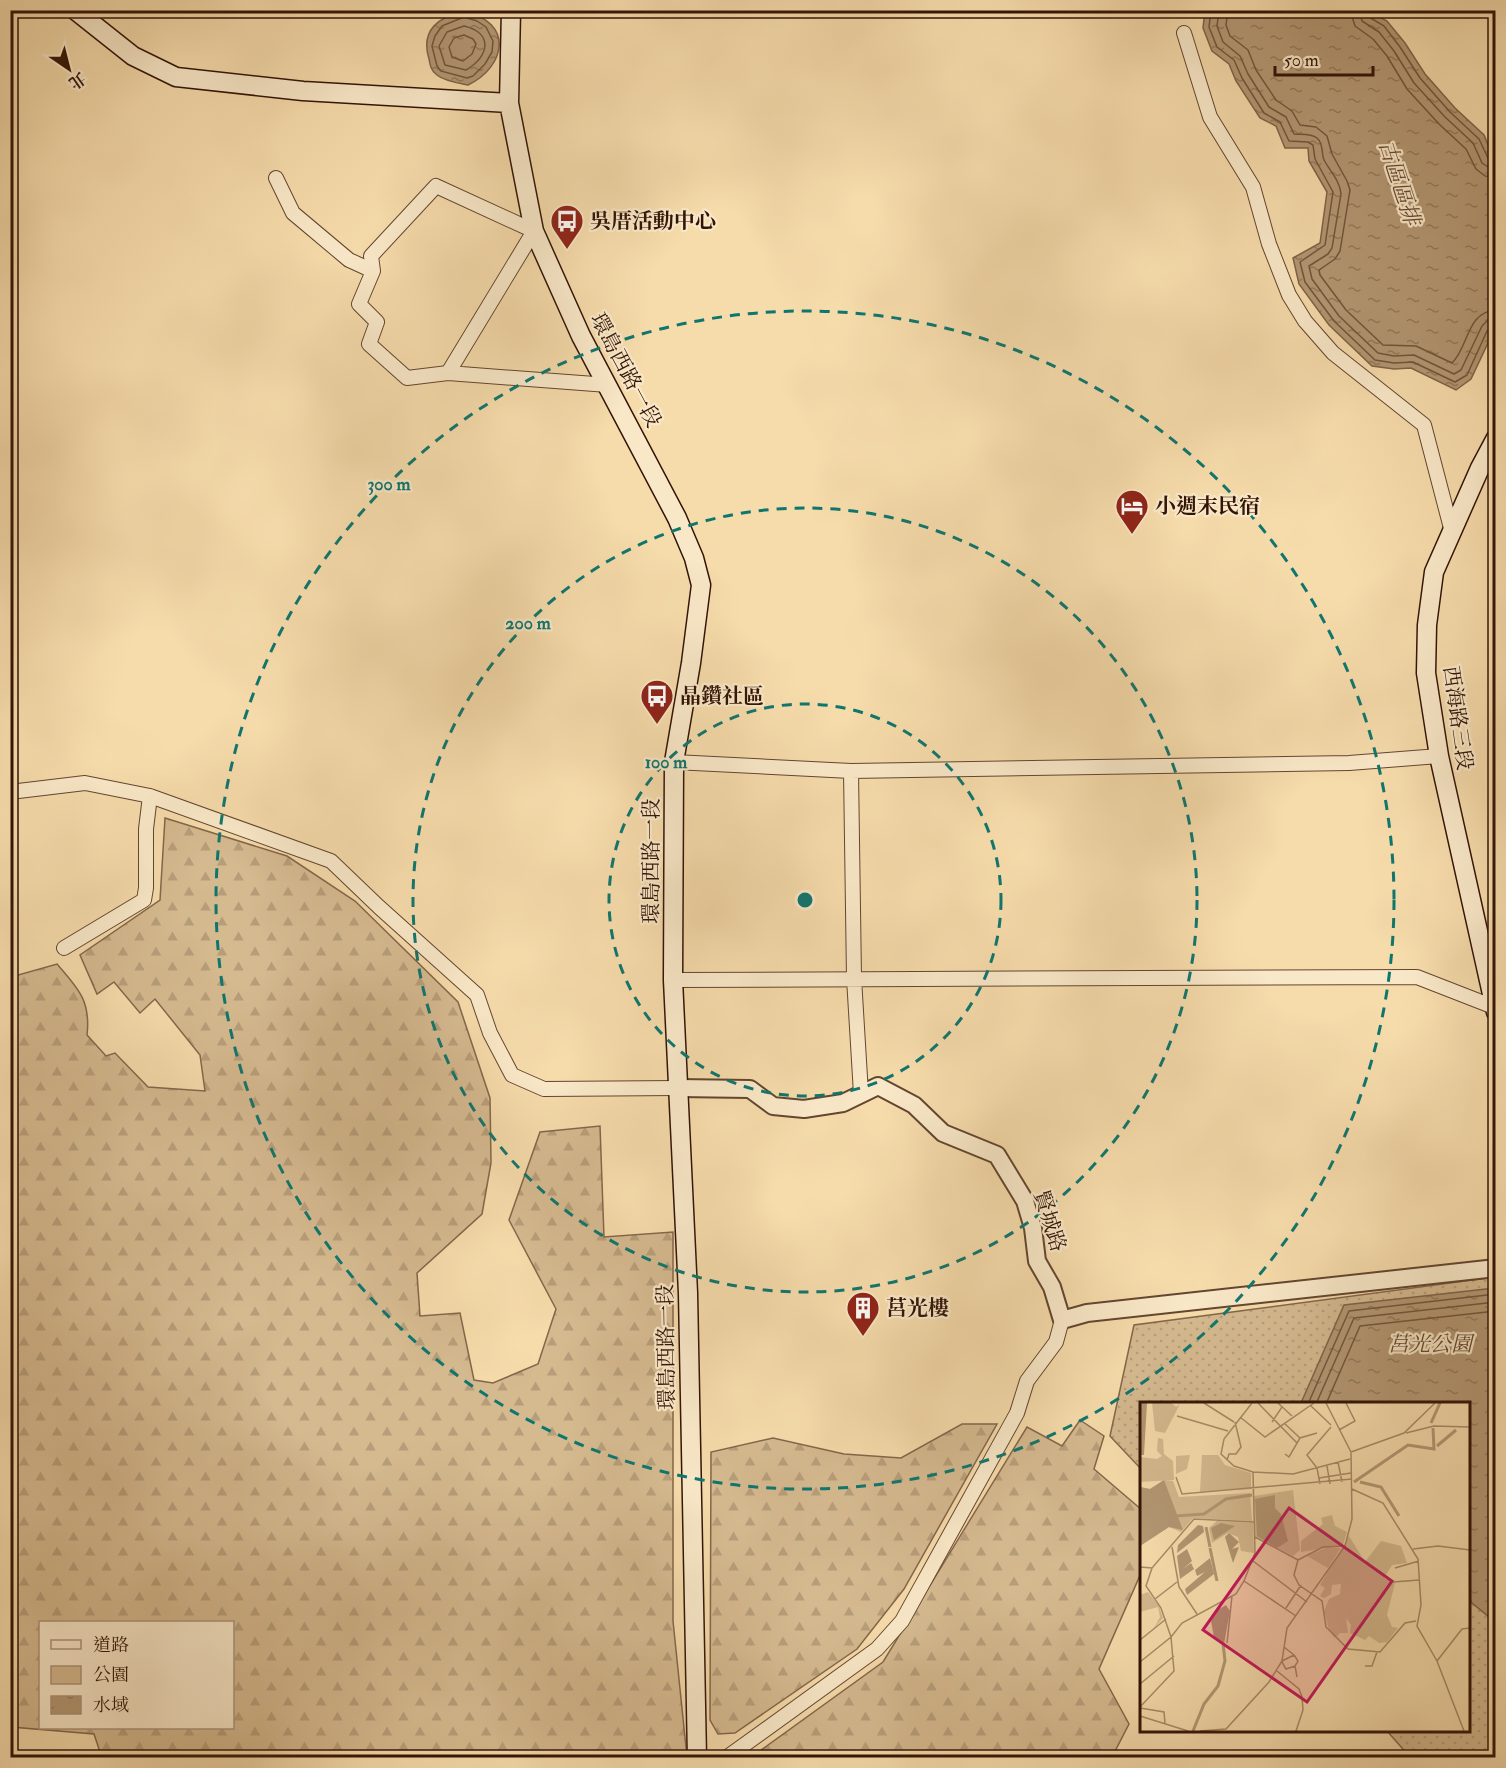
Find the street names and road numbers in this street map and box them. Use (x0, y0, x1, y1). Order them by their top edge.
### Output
street label: 環島西路一段 (584, 308, 667, 432)
street label: 西海路三段 (1437, 664, 1478, 772)
street label: 環島西路一段 (638, 798, 665, 924)
street label: 賢城路 (1027, 1187, 1072, 1255)
street label: 環島西路一段 (652, 1284, 681, 1410)

